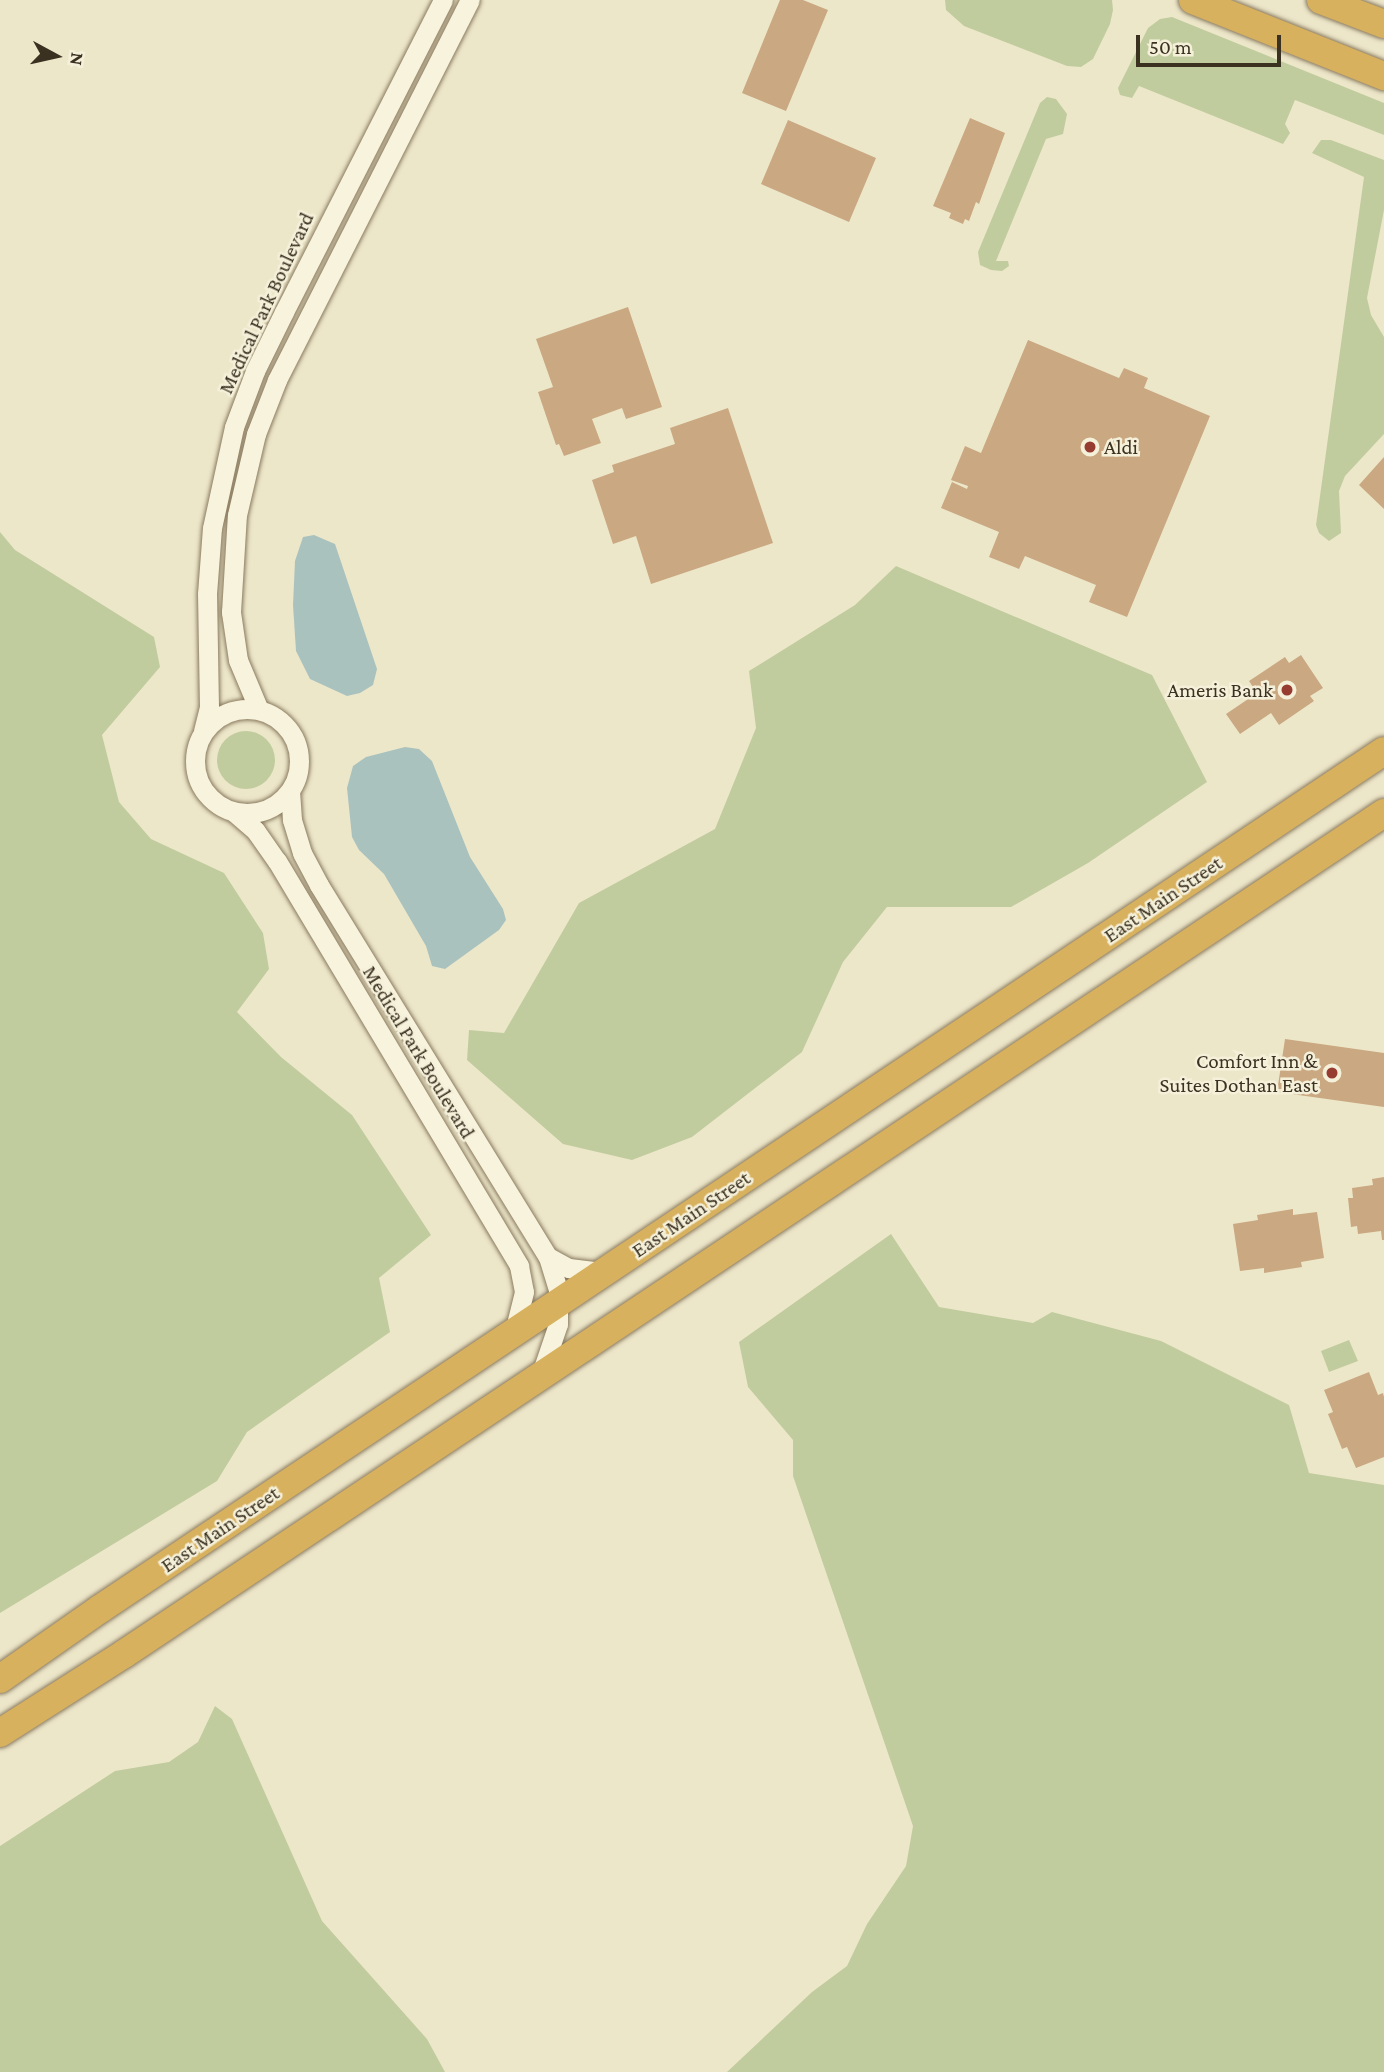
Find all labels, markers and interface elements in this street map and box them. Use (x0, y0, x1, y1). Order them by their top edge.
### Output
north arrow (21, 21, 91, 91)
scale bar (1139, 21, 1284, 65)
text: 50 m (1149, 35, 1192, 59)
text: N (66, 51, 89, 67)
street label: Medical Park Boulevard (213, 208, 319, 398)
place label: Aldi (1104, 434, 1138, 460)
marker: Aldi (1082, 439, 1098, 455)
place label: Ameris Bank (1167, 677, 1273, 703)
marker: Ameris Bank (1279, 682, 1295, 698)
street label: East Main Street (1099, 850, 1227, 948)
street label: Medical Park Boulevard (357, 961, 481, 1143)
place label: Comfort Inn & Suites Dothan East (1159, 1048, 1318, 1098)
marker: Comfort Inn & Suites Dothan East (1324, 1065, 1340, 1081)
street label: East Main Street (627, 1165, 755, 1263)
street label: East Main Street (156, 1480, 284, 1578)

